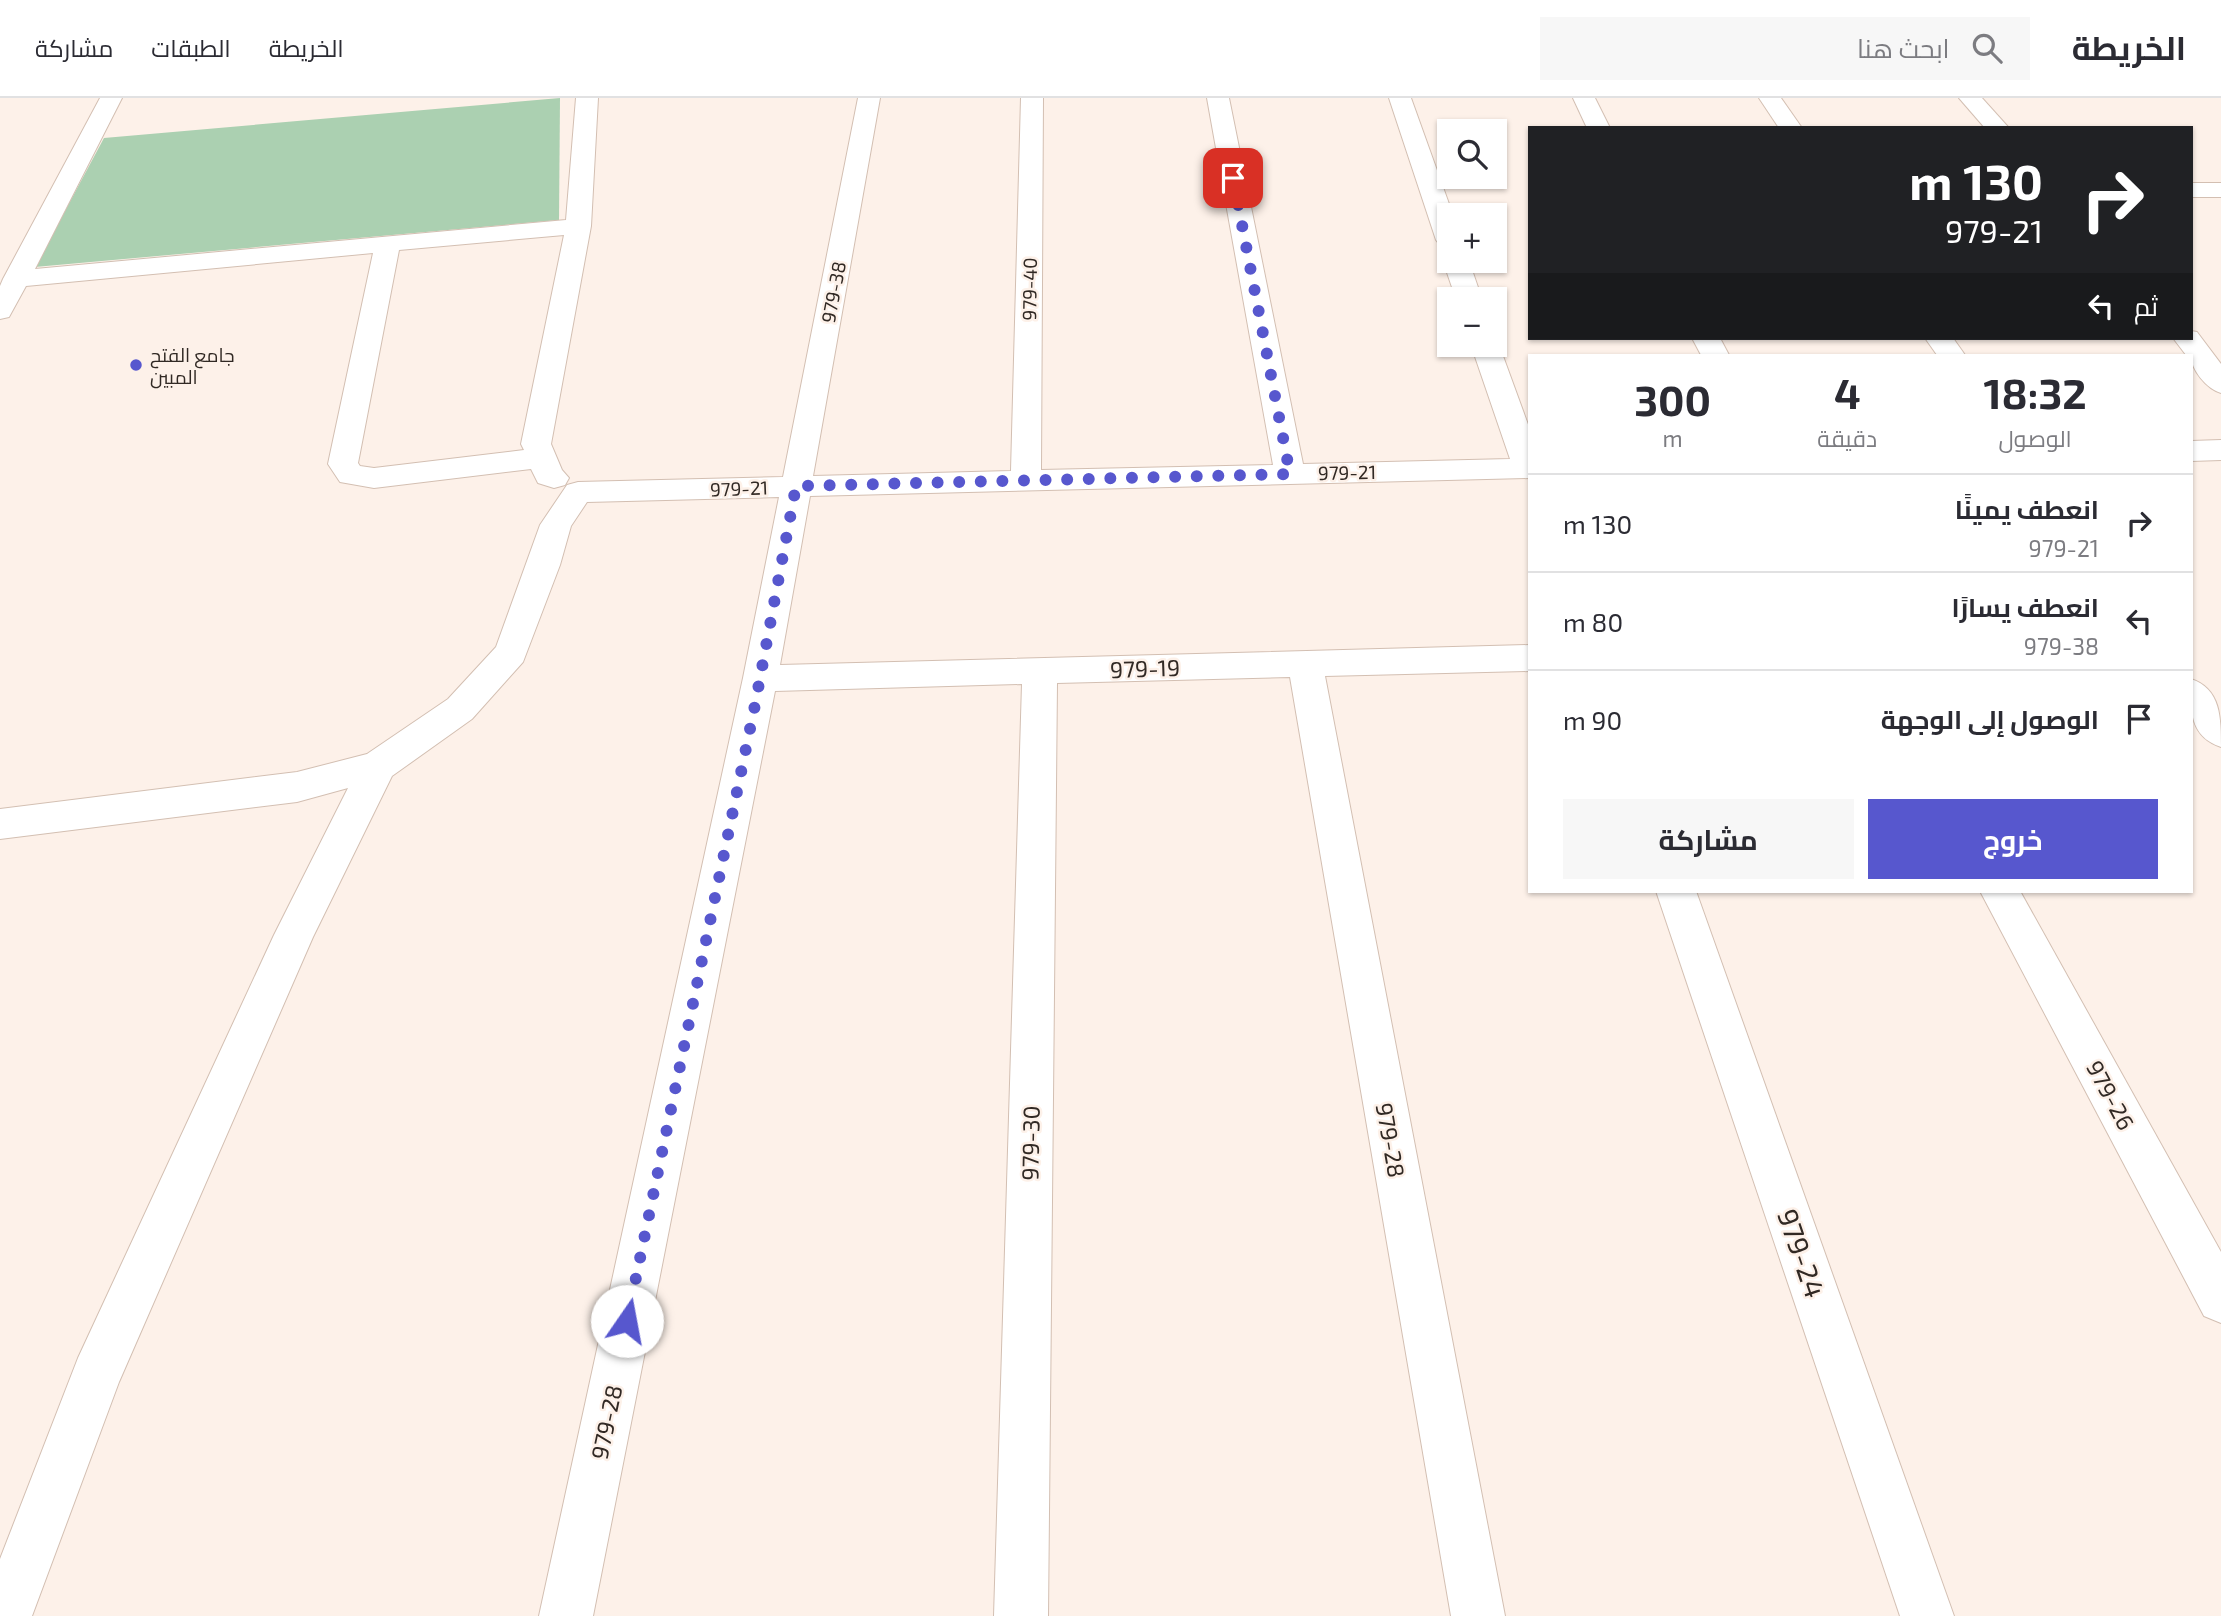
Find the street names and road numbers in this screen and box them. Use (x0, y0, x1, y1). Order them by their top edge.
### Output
street label: 979-40 (1017, 257, 1041, 321)
street label: 979-38 (816, 259, 850, 325)
street label: 979-21 (1318, 460, 1376, 484)
street label: 979-21 (709, 475, 769, 501)
street label: 979-19 (1110, 653, 1180, 683)
street label: 979-26 (2081, 1056, 2141, 1134)
street label: 979-28 (1371, 1100, 1411, 1180)
street label: 979-30 (1015, 1105, 1045, 1181)
street label: 979-24 (1771, 1204, 1833, 1302)
street label: 979-28 (584, 1382, 628, 1462)

